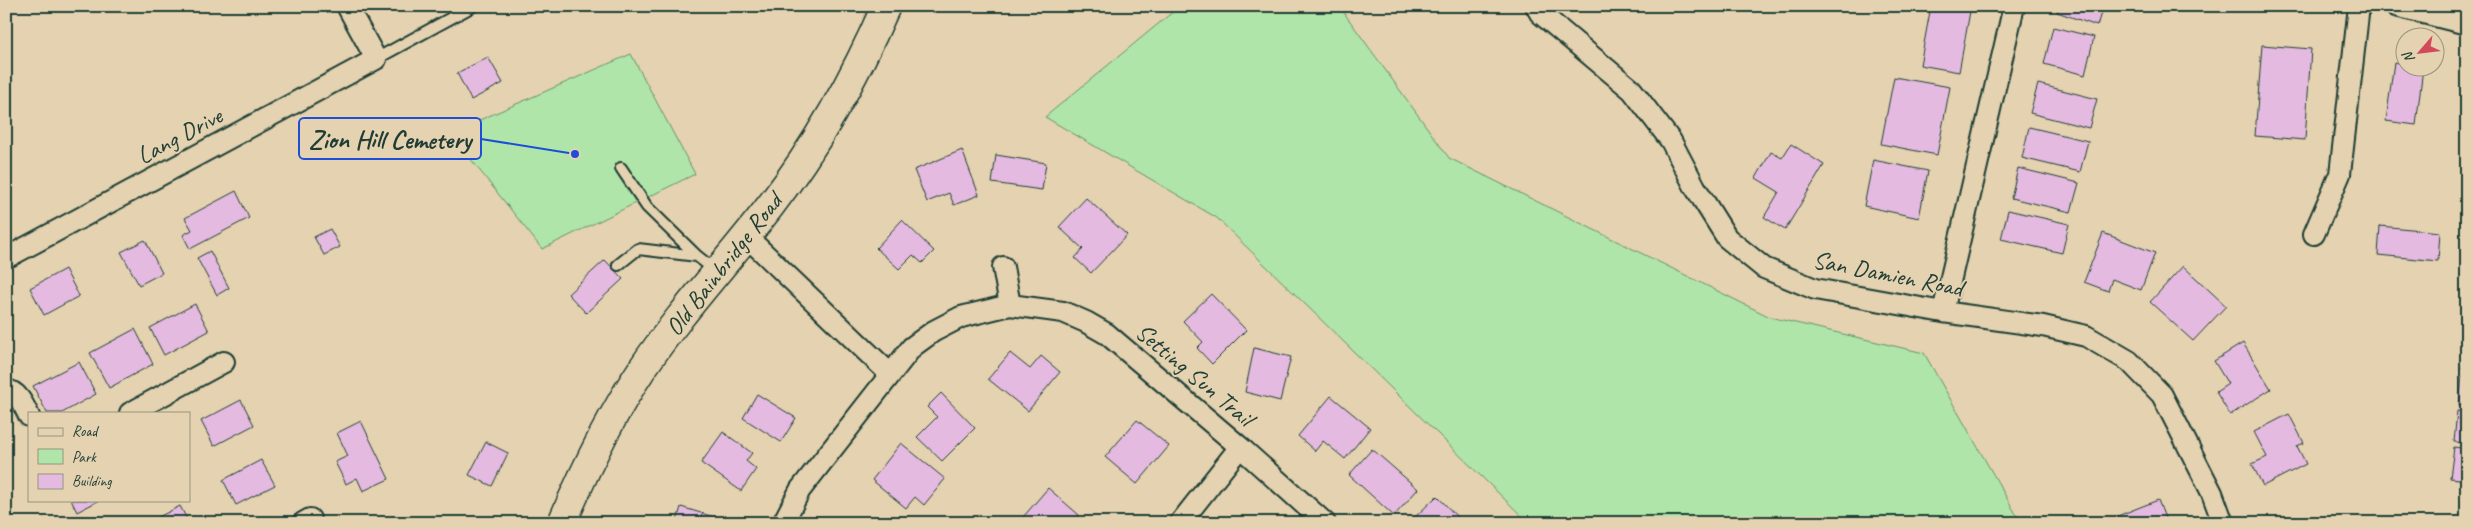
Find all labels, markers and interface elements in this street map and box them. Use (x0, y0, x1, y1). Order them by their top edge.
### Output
north arrow (2396, 28, 2446, 78)
text: N (2398, 48, 2419, 66)
street label: Lang Drive (131, 99, 229, 172)
callout: Zion Hill Cemetery (299, 118, 481, 159)
text: Zion Hill Cemetery (309, 123, 474, 156)
street label: Old Bainbridge Road (658, 184, 792, 342)
street label: San Damien Road (1810, 244, 1970, 305)
street label: Setting Sun Trail (1129, 316, 1264, 436)
legend (28, 412, 190, 502)
text: Road (72, 422, 99, 441)
text: Park (72, 448, 97, 467)
text: Building (72, 472, 112, 491)

